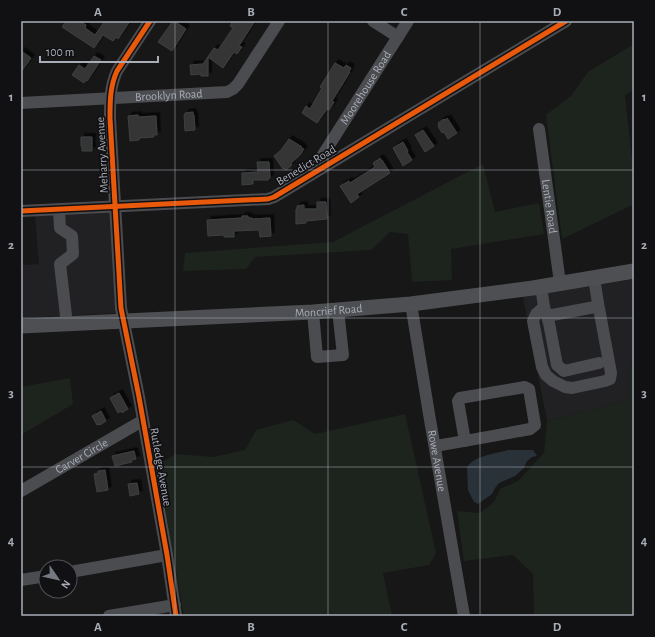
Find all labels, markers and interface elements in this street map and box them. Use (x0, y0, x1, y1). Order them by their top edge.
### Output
text: A (94, 6, 102, 19)
text: B (247, 6, 255, 19)
text: C (401, 6, 408, 19)
text: D (553, 6, 562, 19)
scale bar (40, 38, 158, 64)
text: 100 m (46, 46, 74, 58)
street label: Moorehouse Road (338, 49, 393, 126)
street label: Brooklyn Road (135, 87, 203, 103)
text: 1 (9, 91, 13, 104)
text: 1 (642, 91, 646, 104)
street label: Meharry Avenue (94, 116, 111, 193)
street label: Benedict Road (274, 143, 338, 187)
street label: Lentie Road (540, 178, 559, 234)
text: 2 (8, 239, 14, 252)
text: 2 (641, 239, 647, 252)
street label: Moncrief Road (295, 302, 363, 319)
text: 3 (8, 387, 14, 400)
text: 3 (641, 387, 647, 400)
street label: Rutledge Avenue (148, 427, 174, 507)
street label: Rowe Avenue (426, 429, 448, 493)
street label: Carver Circle (53, 436, 110, 476)
text: 4 (8, 535, 15, 548)
text: 4 (641, 535, 648, 548)
north arrow (38, 559, 78, 599)
text: N (59, 578, 73, 591)
text: A (94, 621, 102, 634)
text: B (247, 621, 255, 634)
text: C (401, 621, 408, 634)
text: D (553, 621, 562, 634)

